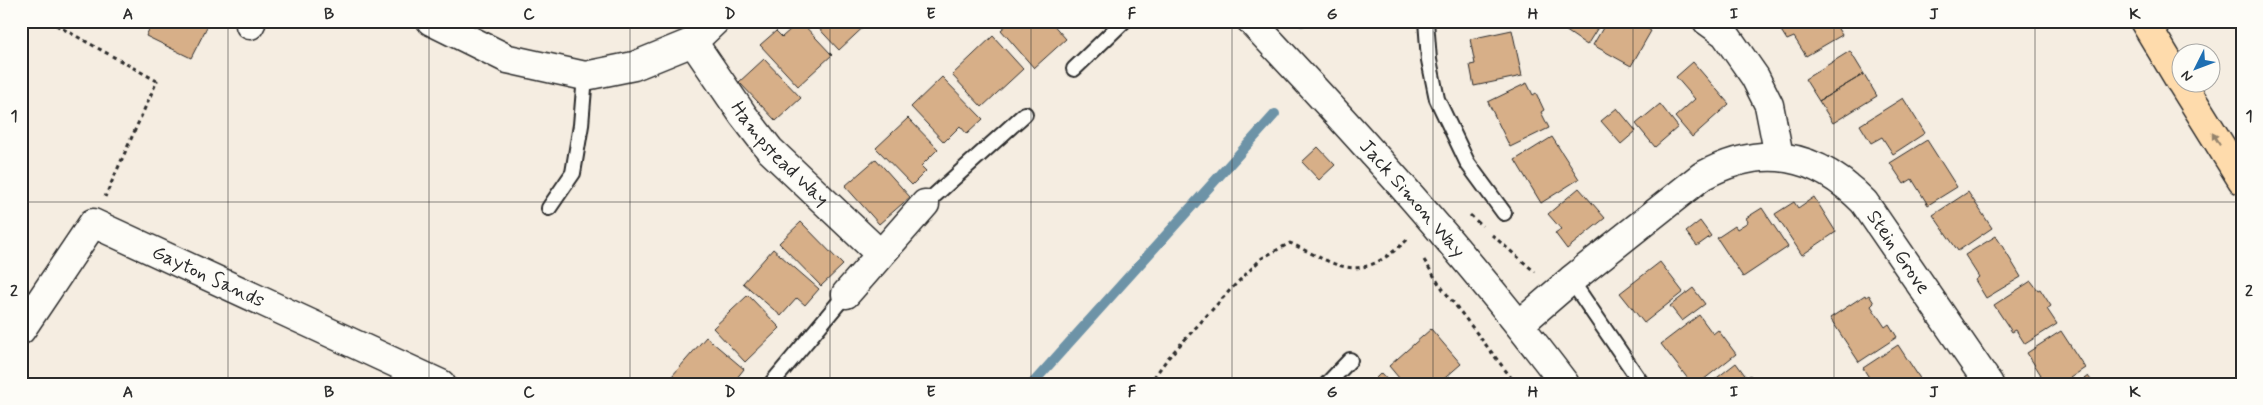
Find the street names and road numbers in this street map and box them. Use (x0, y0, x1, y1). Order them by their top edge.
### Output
street label: Hampstead Way (724, 96, 835, 212)
street label: Jack Simon Way (1353, 134, 1472, 264)
street label: Stein Grove (1860, 205, 1937, 300)
street label: Gayton Sands (148, 239, 269, 314)

